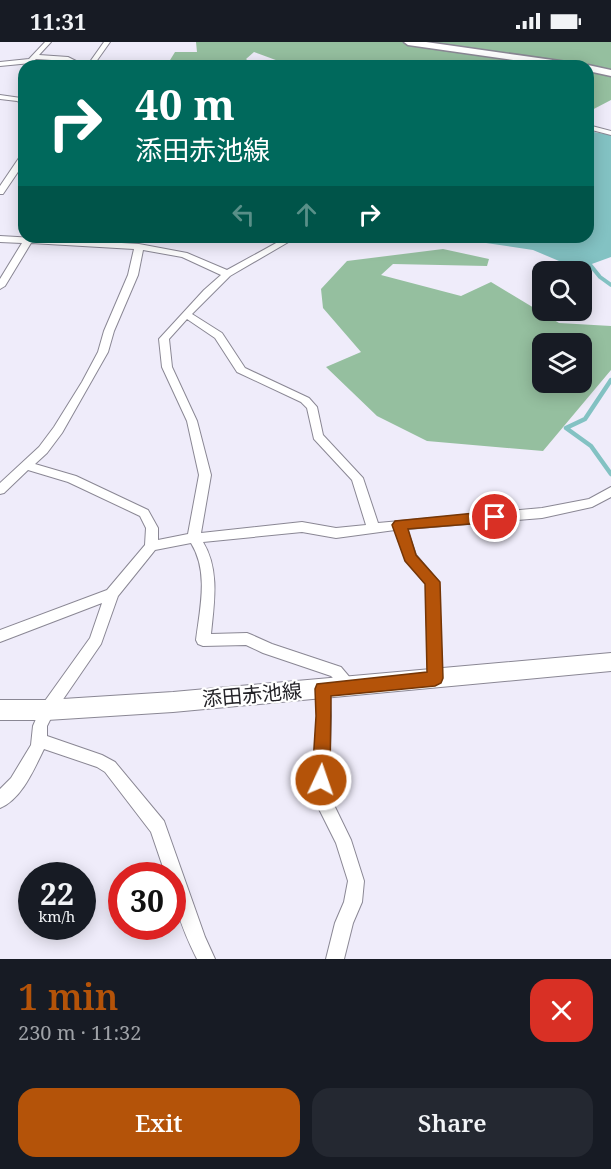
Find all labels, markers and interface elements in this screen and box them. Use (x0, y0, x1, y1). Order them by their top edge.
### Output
text: 11:31 (30, 6, 86, 36)
text: 40 m (135, 75, 235, 132)
icon: right (36, 84, 114, 162)
text: 添田赤池線 (135, 131, 270, 168)
icon: left (227, 198, 260, 231)
icon: ahead (290, 198, 323, 231)
icon: right (353, 198, 386, 231)
map controls (532, 261, 592, 393)
button: search (532, 261, 592, 321)
button: layers (532, 333, 592, 393)
pin (469, 491, 520, 542)
icon: arrive (478, 500, 511, 533)
street label: 添田赤池線 (201, 677, 303, 712)
position arrow (289, 748, 353, 812)
speed limit sign: 30 (108, 862, 186, 940)
text: 22 (40, 873, 74, 914)
text: km/h (39, 906, 75, 926)
text: 1 min (18, 972, 119, 1021)
button: close (530, 979, 593, 1042)
text: 230 m · 11:32 (18, 1019, 141, 1046)
button: Exit (18, 1088, 300, 1157)
button: Share (312, 1088, 593, 1157)

